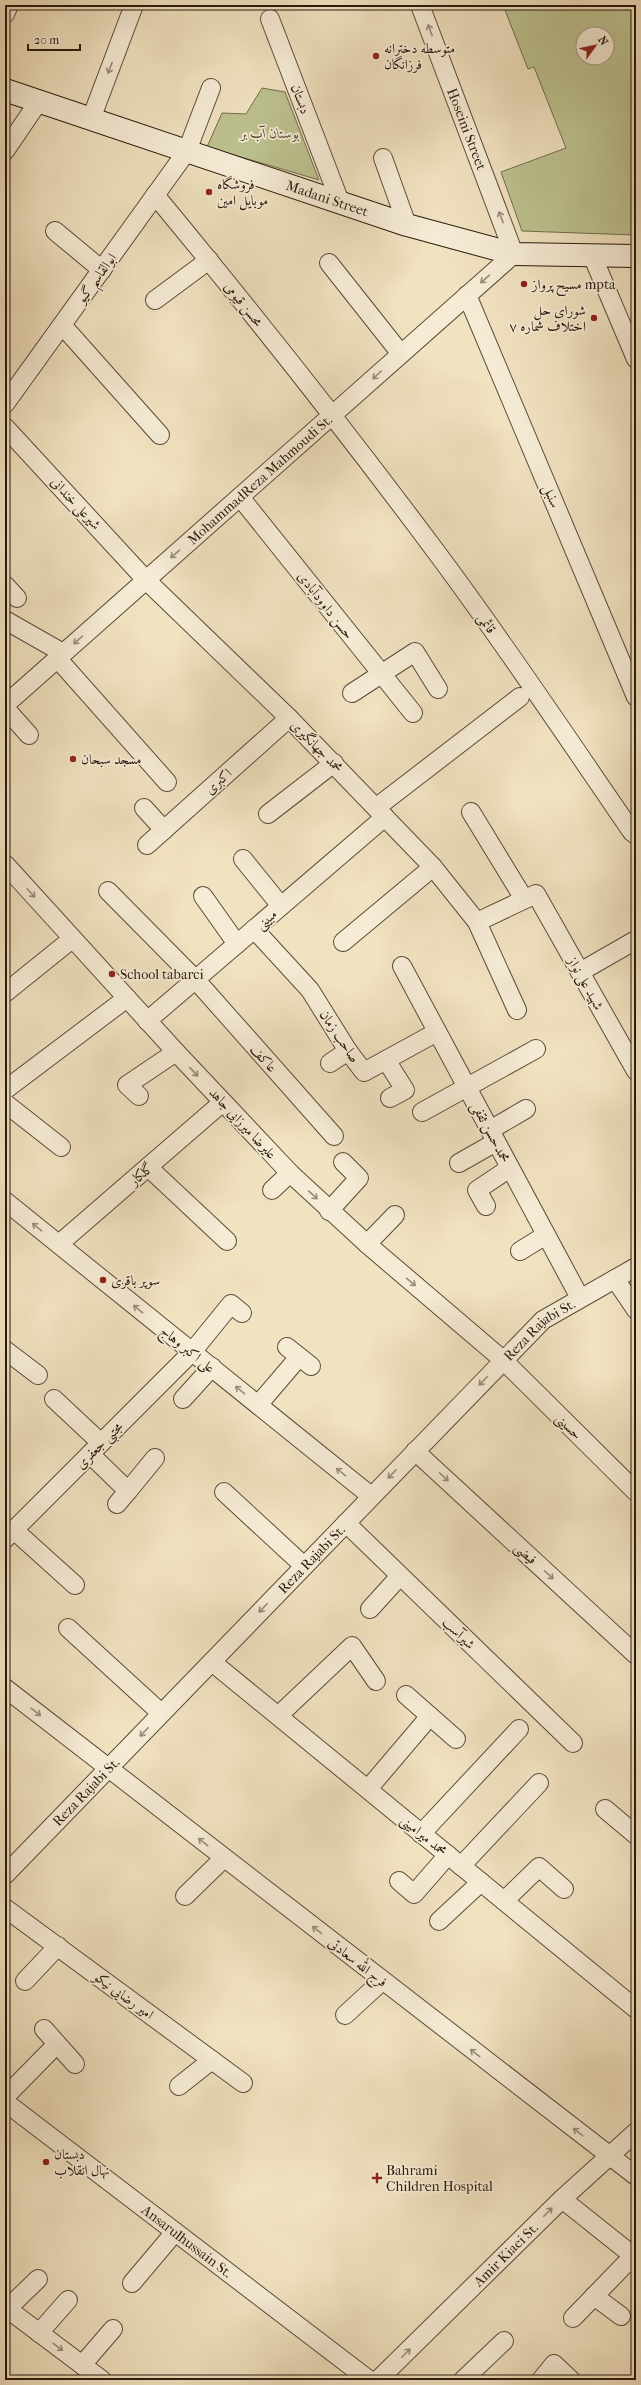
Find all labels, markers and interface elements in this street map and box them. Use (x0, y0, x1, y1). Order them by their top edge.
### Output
one-way arrow (425, 24, 433, 36)
scale bar (28, 26, 80, 52)
north arrow (575, 26, 615, 66)
text: 20 m (34, 33, 59, 47)
text: N (595, 34, 611, 48)
place label: متوسطه دخترانه فرزانگان (384, 40, 455, 73)
marker: متوسطه دخترانه فرزانگان (371, 51, 381, 61)
one-way arrow (106, 61, 114, 73)
street label: دبستان (287, 82, 314, 117)
street label: Hoseini Street (443, 86, 490, 173)
park label: بوستان آب بر (240, 125, 300, 142)
place label: فروشگاه موبایل امین (217, 175, 268, 211)
street label: Madani Street (284, 177, 370, 220)
marker: فروشگاه موبایل امین (204, 187, 214, 197)
one-way arrow (496, 211, 504, 223)
street label: ابوالقاسم گیو (71, 250, 124, 311)
one-way arrow (480, 275, 490, 284)
place label: مسیح پرواز mpta (530, 276, 616, 297)
street label: محسن قیومی (220, 279, 267, 331)
marker: مسیح پرواز mpta (519, 279, 529, 289)
place label: شورای حل اختلاف شماره ۷ (509, 302, 586, 335)
marker: شورای حل اختلاف شماره ۷ (589, 313, 599, 323)
one-way arrow (372, 370, 382, 379)
street label: MohammadReza Mahmoudi St. (184, 411, 336, 548)
street label: شیرعلی خندانی (46, 473, 104, 534)
street label: سنبل (537, 482, 564, 511)
one-way arrow (171, 549, 181, 558)
street label: حسن داوودآبادی (293, 568, 357, 643)
street label: قائمی (473, 610, 500, 638)
one-way arrow (72, 635, 83, 644)
street label: محمد جهانگیری (287, 716, 347, 776)
place label: مسجد سبحان (81, 751, 142, 768)
marker: مسجد سبحان (68, 754, 78, 764)
street label: اکبری (201, 765, 235, 798)
one-way arrow (26, 888, 36, 898)
street label: مبینی (252, 906, 281, 934)
street label: شهید علی نواز (562, 952, 607, 1013)
place label: School tabarci (120, 966, 204, 983)
marker: School tabarci (107, 969, 117, 979)
street label: صاحب زمان (315, 1007, 363, 1066)
street label: عاکف (247, 1041, 281, 1076)
one-way arrow (189, 1067, 199, 1077)
street label: علیرضا میرزایی جاهد (204, 1084, 280, 1163)
street label: محمدحسن ثقفی (466, 1099, 514, 1166)
street label: گلکار (124, 1159, 157, 1191)
one-way arrow (308, 1191, 319, 1200)
one-way arrow (32, 1223, 43, 1232)
place label: سوپر باقری (111, 1272, 160, 1289)
marker: سوپر باقری (98, 1275, 108, 1285)
one-way arrow (405, 1277, 416, 1286)
street label: Reza Rajabi St. (500, 1295, 579, 1365)
one-way arrow (133, 1304, 144, 1313)
street label: علی اکبر وهاج (155, 1322, 218, 1380)
one-way arrow (478, 1376, 488, 1386)
one-way arrow (234, 1386, 245, 1394)
street label: حسینی (551, 1409, 586, 1444)
street label: مجتبی جعفری (72, 1418, 129, 1475)
one-way arrow (336, 1467, 347, 1476)
one-way arrow (388, 1469, 397, 1479)
one-way arrow (439, 1473, 449, 1482)
street label: Reza Rajabi St. (275, 1521, 349, 1597)
street label: فیضی (510, 1539, 541, 1569)
one-way arrow (544, 1570, 554, 1579)
one-way arrow (258, 1603, 268, 1613)
street label: شیرآسب (438, 1614, 479, 1654)
one-way arrow (30, 1708, 41, 1717)
one-way arrow (139, 1727, 148, 1737)
street label: Reza Rajabi St. (49, 1754, 123, 1830)
street label: محمد میرامینی (396, 1811, 450, 1860)
one-way arrow (198, 1838, 209, 1846)
one-way arrow (312, 1926, 323, 1935)
street label: فرج الله سعادتی (322, 1932, 393, 1994)
street label: امیر رضایی نیکو (88, 1967, 157, 2024)
one-way arrow (470, 2048, 481, 2057)
one-way arrow (572, 2128, 583, 2137)
place label: دبستان نهال انقلاب (54, 2146, 110, 2180)
marker: دبستان نهال انقلاب (41, 2157, 51, 2167)
place label: Bahrami ‌ Children Hospital (386, 2162, 493, 2195)
marker: Bahrami ‌ Children Hospital (371, 2172, 383, 2184)
street label: Ansarulhussain St. (137, 2201, 236, 2282)
one-way arrow (543, 2208, 553, 2217)
street label: Amir Kiaei St. (469, 2219, 542, 2291)
one-way arrow (53, 2343, 64, 2352)
one-way arrow (401, 2348, 411, 2358)

